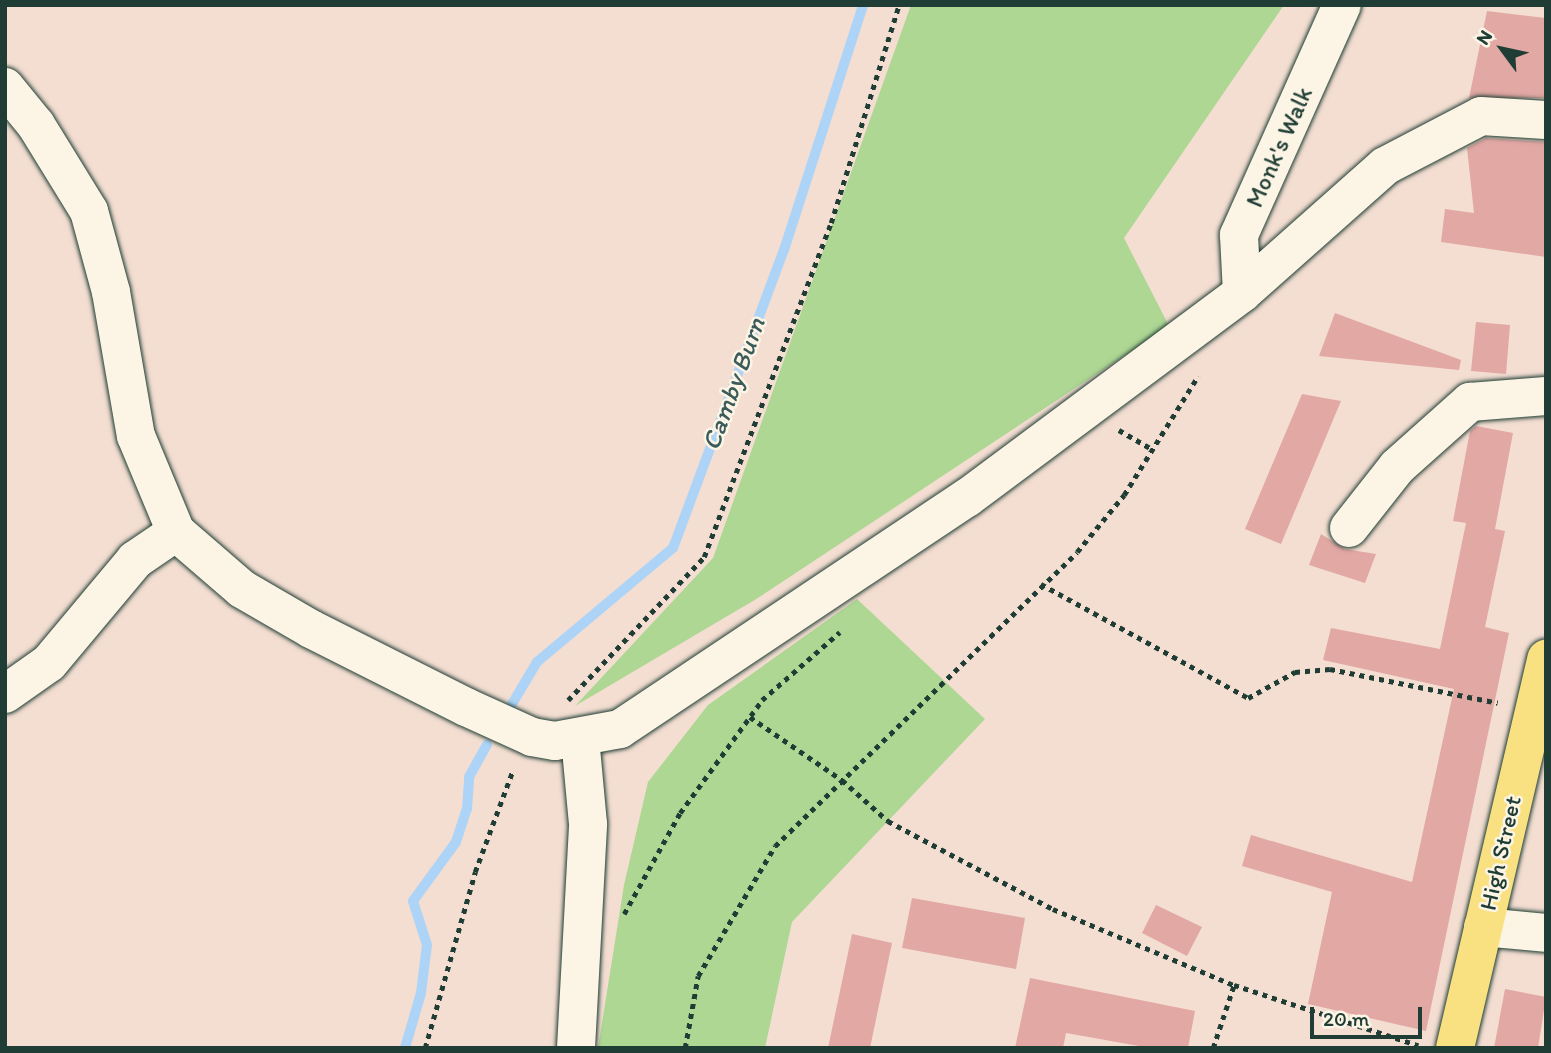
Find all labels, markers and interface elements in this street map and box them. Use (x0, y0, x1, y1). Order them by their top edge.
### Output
north arrow (1467, 14, 1537, 84)
text: N (1471, 26, 1497, 49)
street label: Monk's Walk (1240, 82, 1318, 212)
water label: Camby Burn (696, 313, 772, 455)
street label: High Street (1473, 793, 1527, 913)
scale bar (1313, 993, 1425, 1038)
text: 20 m (1323, 1006, 1369, 1031)

